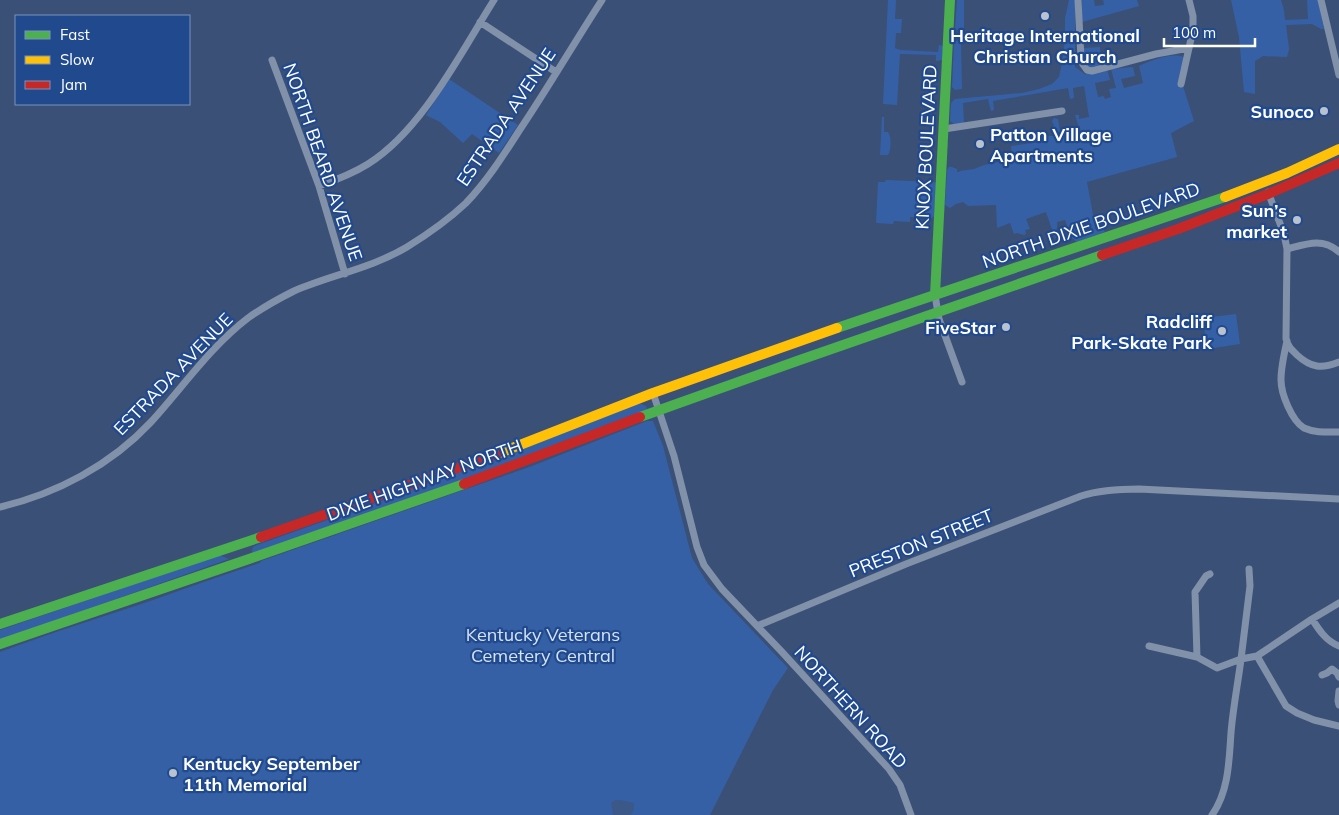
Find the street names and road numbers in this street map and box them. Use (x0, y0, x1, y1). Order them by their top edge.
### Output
street label: ESTRADA AVENUE (451, 44, 561, 190)
street label: NORTH BEARD AVENUE (278, 60, 368, 264)
street label: KNOX BOULEVARD (910, 64, 942, 230)
street label: NORTH DIXIE BOULEVARD (979, 177, 1203, 273)
street label: ESTRADA AVENUE (109, 308, 237, 440)
street label: DIXIE HIGHWAY NORTH (323, 434, 525, 526)
street label: PRESTON STREET (845, 504, 997, 582)
street label: NORTHERN ROAD (790, 641, 912, 773)

